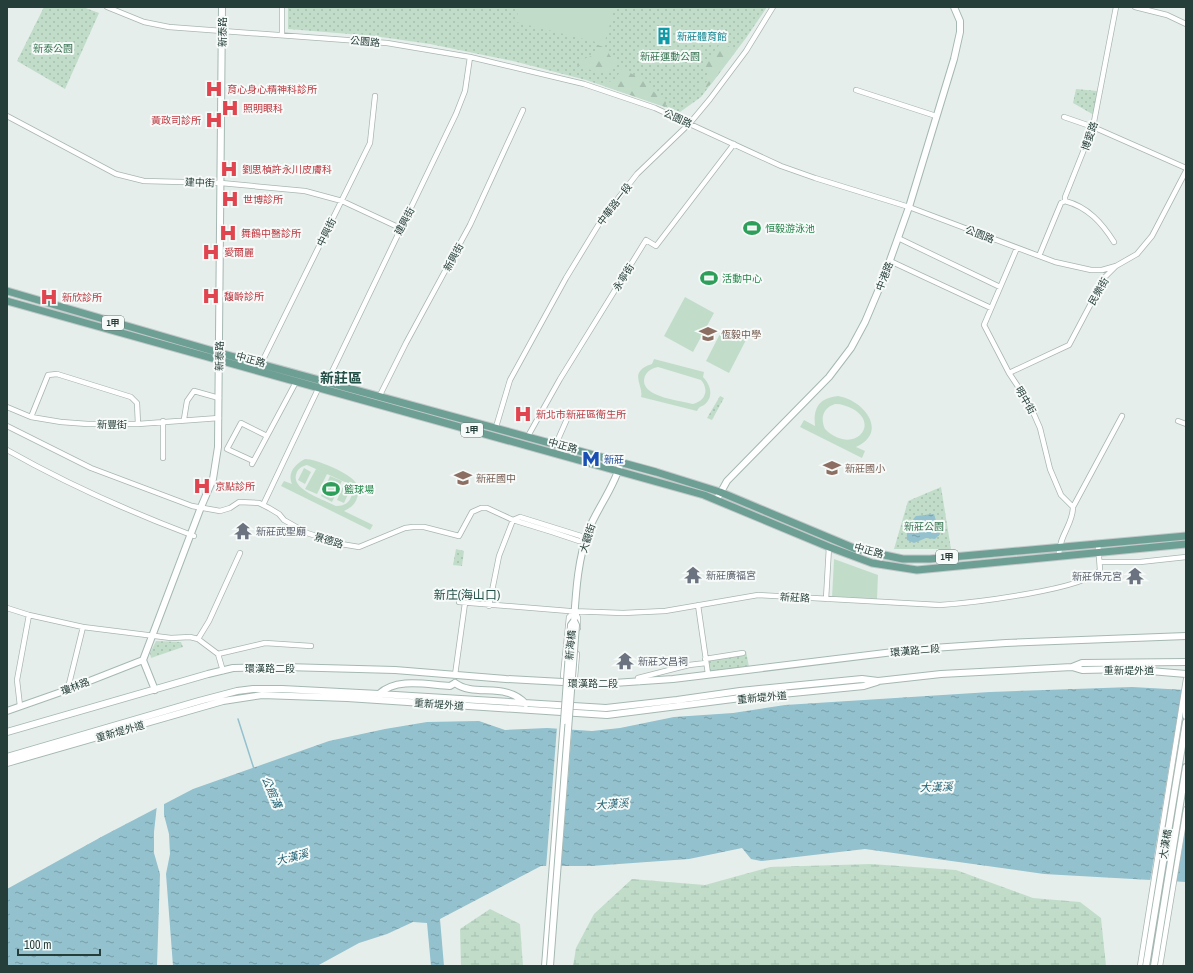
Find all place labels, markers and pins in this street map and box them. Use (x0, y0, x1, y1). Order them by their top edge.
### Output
building icon: 新莊體育館 (654, 26, 674, 46)
place label: 新莊體育館 (677, 30, 727, 43)
hospital icon: 育心身心精神科診所 (204, 79, 224, 99)
place label: 育心身心精神科診所 (227, 83, 317, 96)
hospital icon: 照明眼科 (220, 98, 240, 118)
place label: 照明眼科 (243, 102, 283, 115)
hospital icon: 黃政司診所 (204, 110, 224, 130)
place label: 黃政司診所 (151, 114, 201, 127)
hospital icon: 劉思楨許永川皮膚科 (219, 159, 239, 179)
place label: 劉思楨許永川皮膚科 (242, 163, 332, 176)
hospital icon: 世博診所 (220, 189, 240, 209)
place label: 世博診所 (243, 193, 283, 206)
sports icon: 恒毅游泳池 (742, 218, 762, 238)
place label: 恒毅游泳池 (765, 222, 815, 235)
hospital icon: 舞鶴中醫診所 (218, 223, 238, 243)
place label: 舞鶴中醫診所 (241, 227, 301, 240)
hospital icon: 愛爾麗 (201, 242, 221, 262)
place label: 愛爾麗 (224, 246, 254, 259)
sports icon: 活動中心 (699, 268, 719, 288)
place label: 活動中心 (722, 272, 762, 285)
hospital icon: 馥齡診所 (201, 286, 221, 306)
hospital icon: 新欣診所 (39, 287, 59, 307)
place label: 馥齡診所 (224, 290, 264, 303)
place label: 新欣診所 (62, 291, 102, 304)
school or university icon: 恆毅中學 (698, 324, 718, 344)
place label: 恆毅中學 (721, 328, 761, 341)
hospital icon: 新北市新莊區衛生所 (513, 404, 533, 424)
place label: 新北市新莊區衛生所 (536, 408, 626, 421)
metro station icon: 新莊 (581, 449, 601, 469)
place label: 新莊 (604, 453, 624, 466)
school or university icon: 新莊國小 (822, 458, 842, 478)
place label: 新莊國小 (845, 462, 885, 475)
school or university icon: 新莊國中 (453, 468, 473, 488)
place label: 新莊國中 (476, 472, 516, 485)
hospital icon: 京點診所 (192, 476, 212, 496)
sports icon: 籃球場 (321, 479, 341, 499)
place label: 京點診所 (215, 480, 255, 493)
place label: 籃球場 (344, 483, 374, 496)
temple icon: 新莊武聖廟 (233, 521, 253, 541)
place label: 新莊武聖廟 (256, 525, 306, 538)
temple icon: 新莊廣福宮 (683, 565, 703, 585)
temple icon: 新莊保元宮 (1125, 566, 1145, 586)
place label: 新莊廣福宮 (706, 569, 756, 582)
place label: 新莊保元宮 (1072, 570, 1122, 583)
temple icon: 新莊文昌祠 (615, 651, 635, 671)
place label: 新莊文昌祠 (638, 655, 688, 668)

